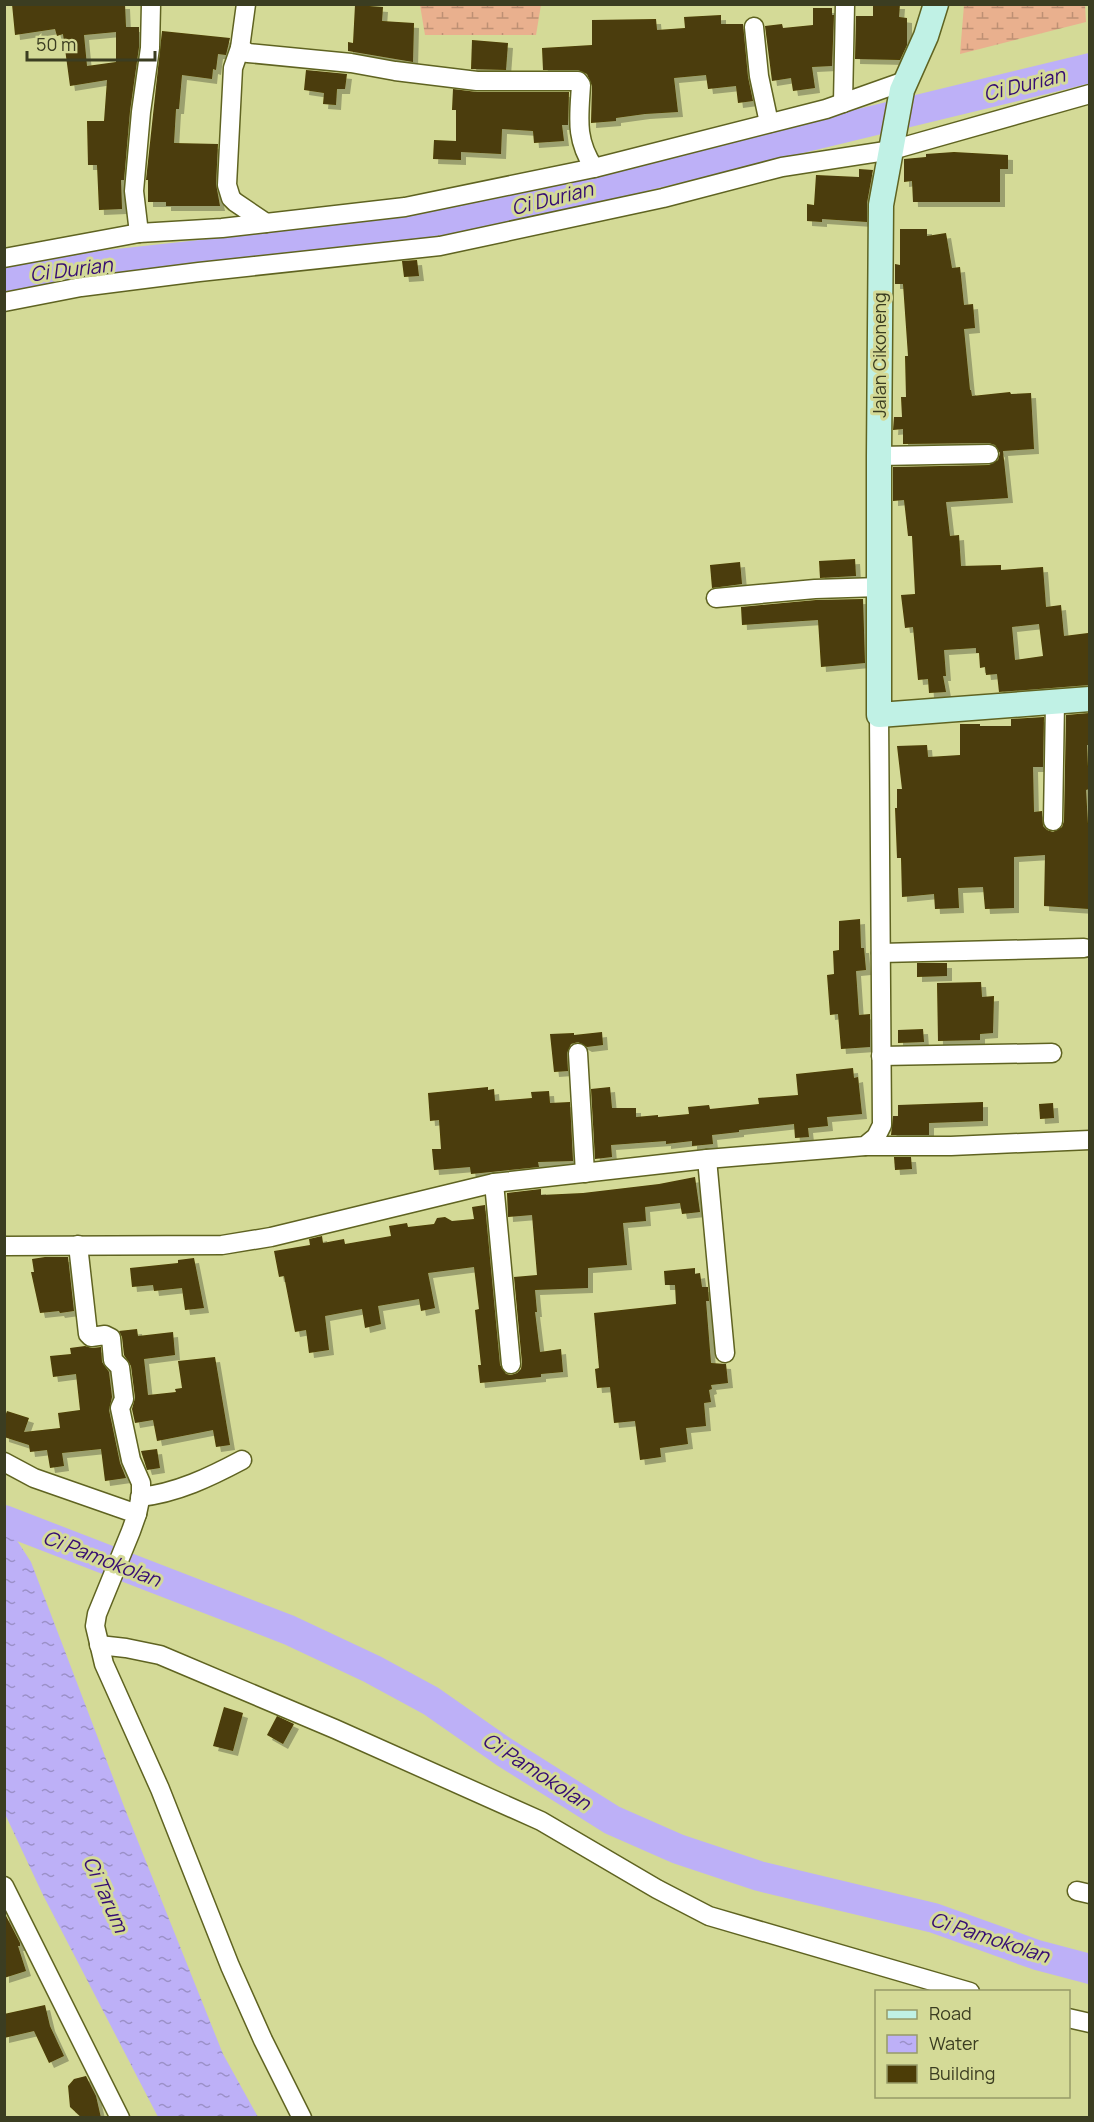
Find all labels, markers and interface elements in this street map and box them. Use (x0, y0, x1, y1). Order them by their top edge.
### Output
scale bar (27, 24, 154, 62)
text: 50 m (36, 32, 76, 56)
water label: Ci Durian (980, 61, 1069, 107)
water label: Ci Durian (508, 175, 597, 221)
water label: Ci Durian (28, 250, 115, 287)
street label: Jalan Cikoneng (867, 292, 891, 418)
water label: Ci Pamokolan (39, 1523, 166, 1593)
water label: Ci Pamokolan (478, 1726, 597, 1817)
water label: Ci Tarum (77, 1852, 136, 1938)
water label: Ci Pamokolan (927, 1905, 1054, 1969)
legend (875, 1990, 1070, 2098)
text: Road (929, 2001, 972, 2025)
text: Water (929, 2031, 979, 2055)
text: Building (929, 2061, 995, 2085)

